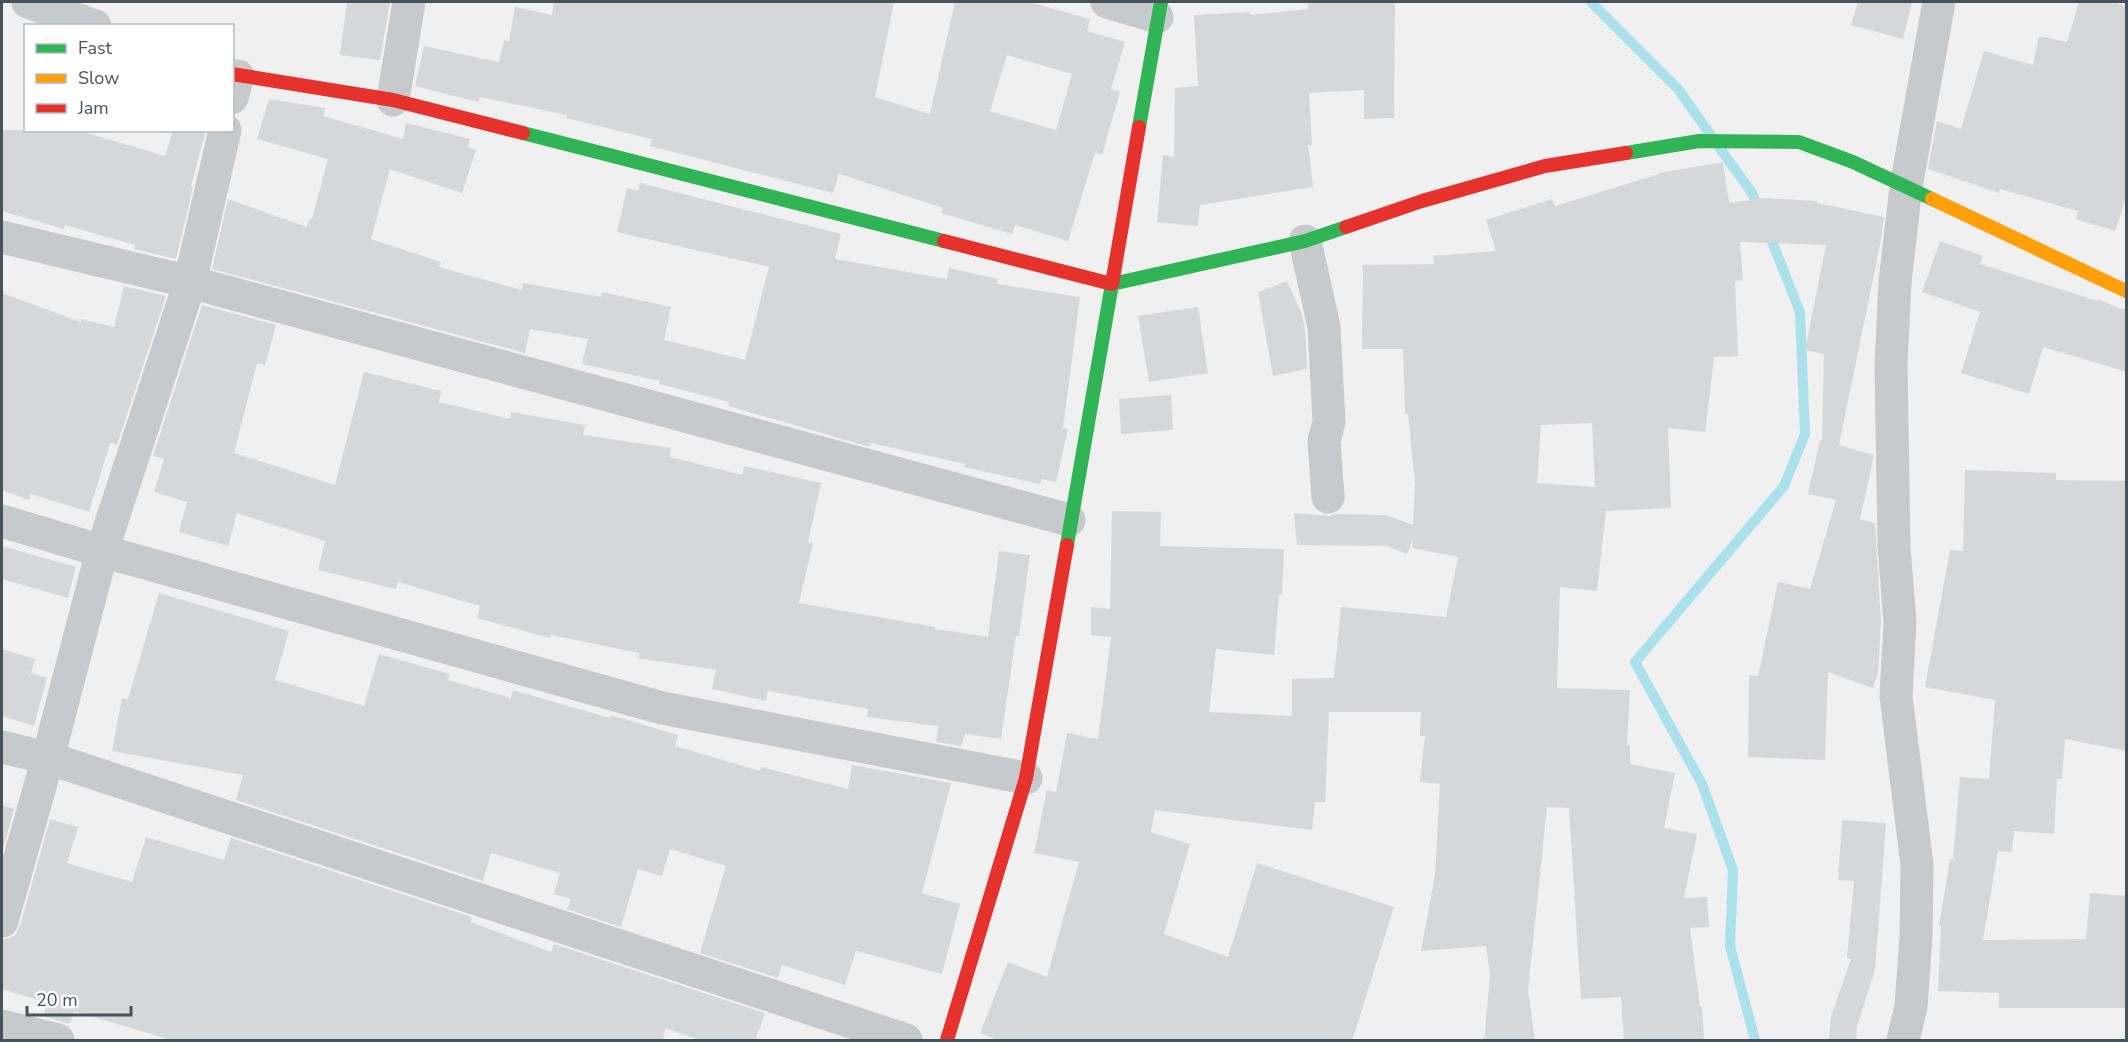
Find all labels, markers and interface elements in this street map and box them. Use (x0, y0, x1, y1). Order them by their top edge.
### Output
legend (24, 24, 234, 132)
text: Fast (78, 36, 113, 60)
text: Slow (78, 66, 119, 90)
text: Jam (77, 96, 109, 120)
scale bar (27, 979, 130, 1017)
text: 20 m (36, 988, 78, 1012)

